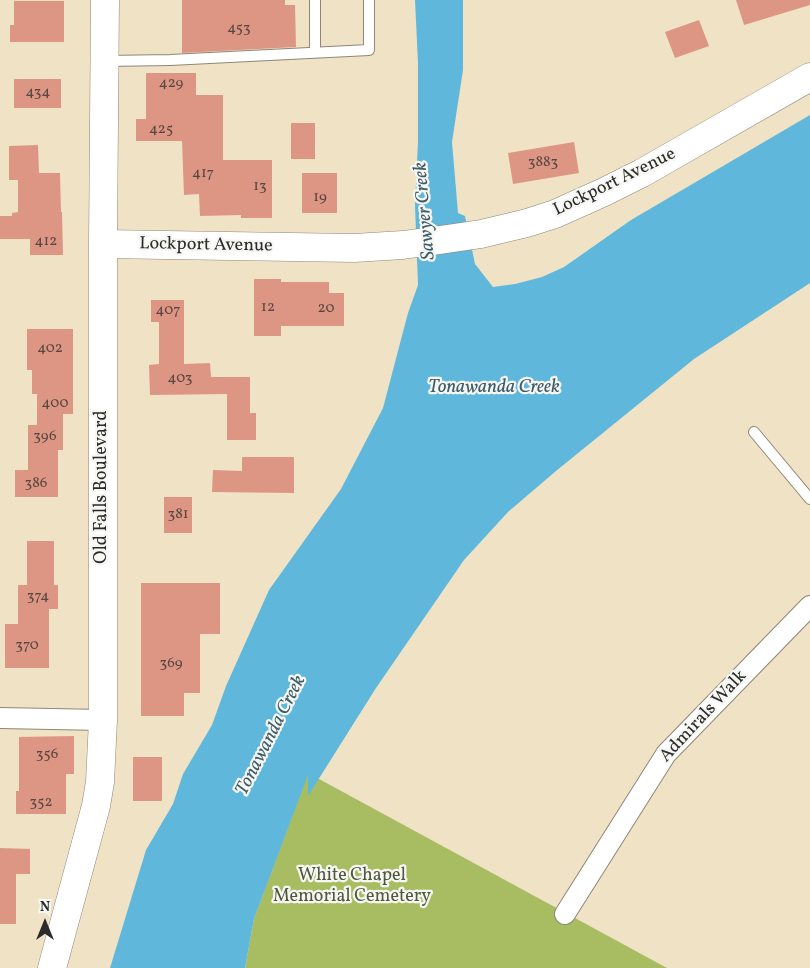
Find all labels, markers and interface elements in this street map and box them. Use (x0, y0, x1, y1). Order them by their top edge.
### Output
house number: 453 (227, 20, 251, 38)
house number: 429 (159, 75, 183, 93)
house number: 434 (25, 84, 51, 102)
house number: 425 (149, 121, 173, 139)
street label: Lockport Avenue (550, 144, 680, 222)
house number: 3883 (528, 154, 558, 172)
water label: Sawyer Creek (410, 161, 442, 261)
house number: 417 (192, 165, 214, 183)
house number: 13 (253, 178, 267, 196)
house number: 19 (313, 189, 327, 207)
house number: 412 (35, 233, 57, 251)
street label: Lockport Avenue (139, 234, 273, 258)
house number: 12 (261, 299, 275, 317)
house number: 20 (318, 300, 334, 318)
house number: 407 (156, 302, 180, 320)
house number: 402 (37, 340, 63, 358)
house number: 403 (168, 370, 192, 388)
water label: Tonawanda Creek (428, 378, 560, 400)
house number: 400 (42, 395, 68, 413)
street label: Old Falls Boulevard (92, 410, 114, 564)
house number: 396 (33, 428, 57, 446)
house number: 386 (25, 475, 47, 493)
house number: 381 (167, 506, 189, 524)
house number: 374 (27, 588, 49, 606)
house number: 370 (15, 637, 39, 655)
house number: 369 (159, 655, 183, 673)
street label: Admirals Walk (656, 667, 752, 767)
water label: Tonawanda Creek (232, 672, 312, 800)
house number: 356 (36, 746, 58, 764)
house number: 352 (30, 794, 52, 812)
park label: White Chapel Memorial Cemetery (273, 866, 431, 909)
north arrow (20, 898, 70, 948)
text: N (40, 898, 50, 917)

